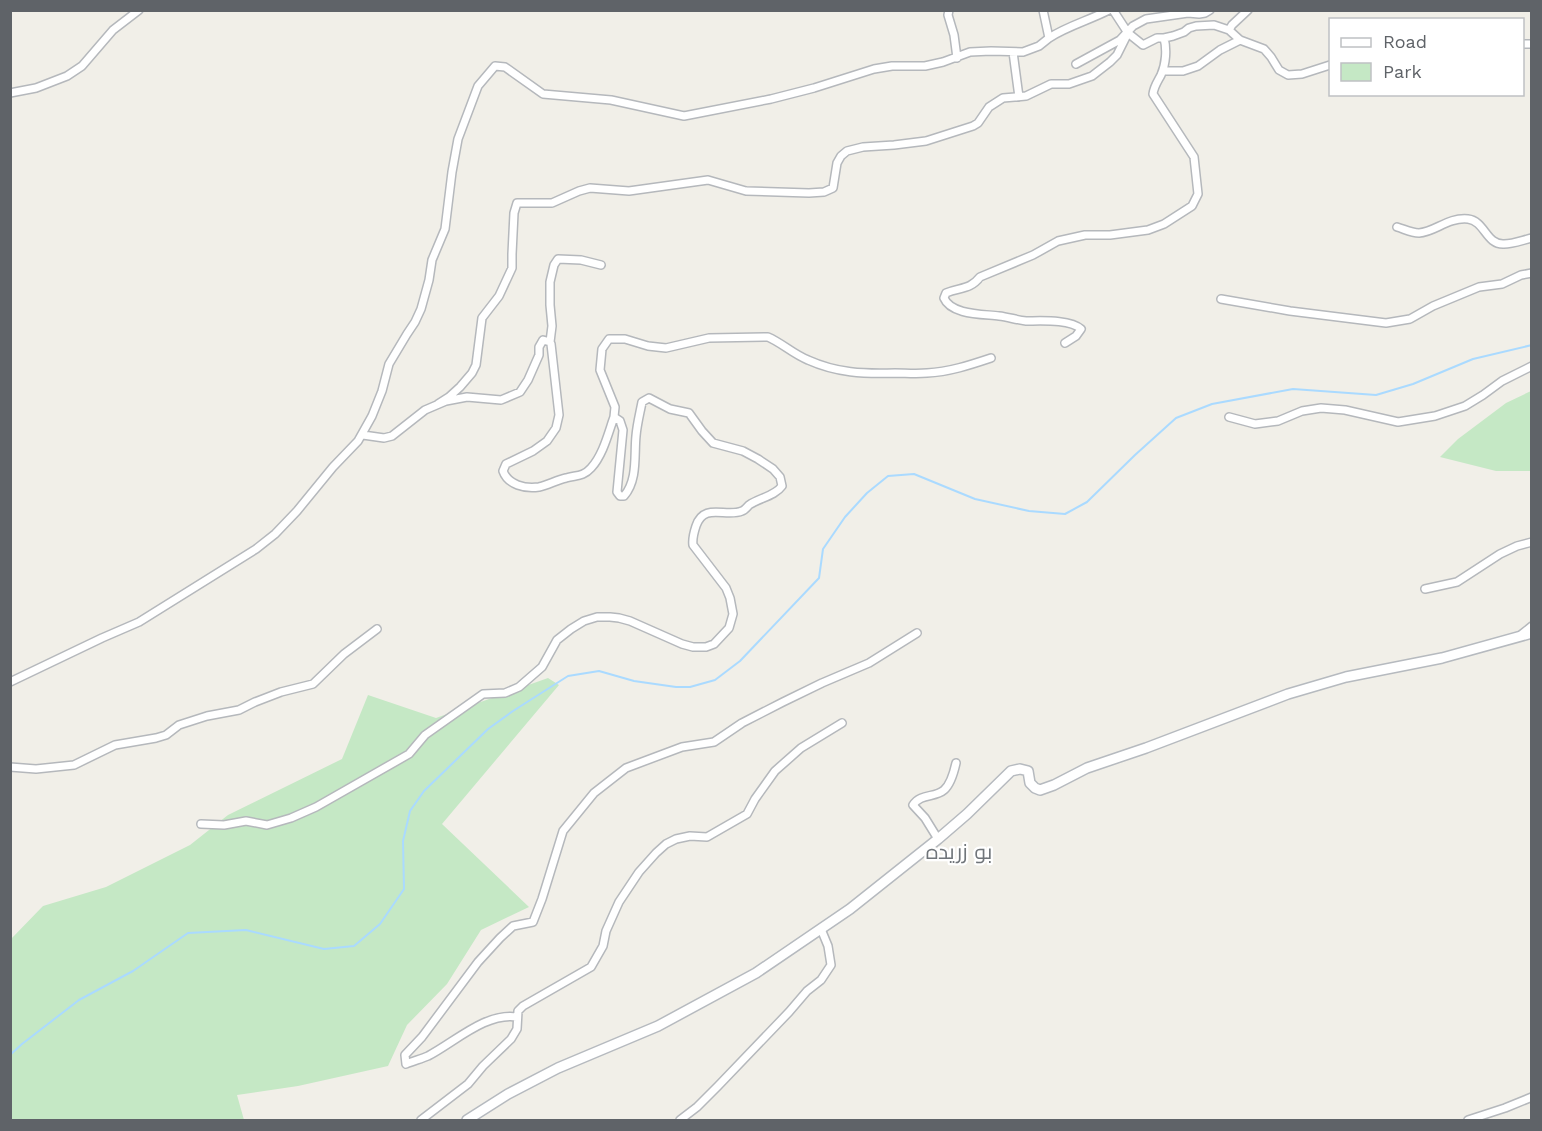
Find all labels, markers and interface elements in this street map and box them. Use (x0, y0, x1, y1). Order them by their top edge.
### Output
legend (1329, 18, 1524, 96)
text: Road (1383, 31, 1427, 52)
text: Park (1383, 61, 1422, 82)
district label: بو زريده (926, 839, 992, 864)

